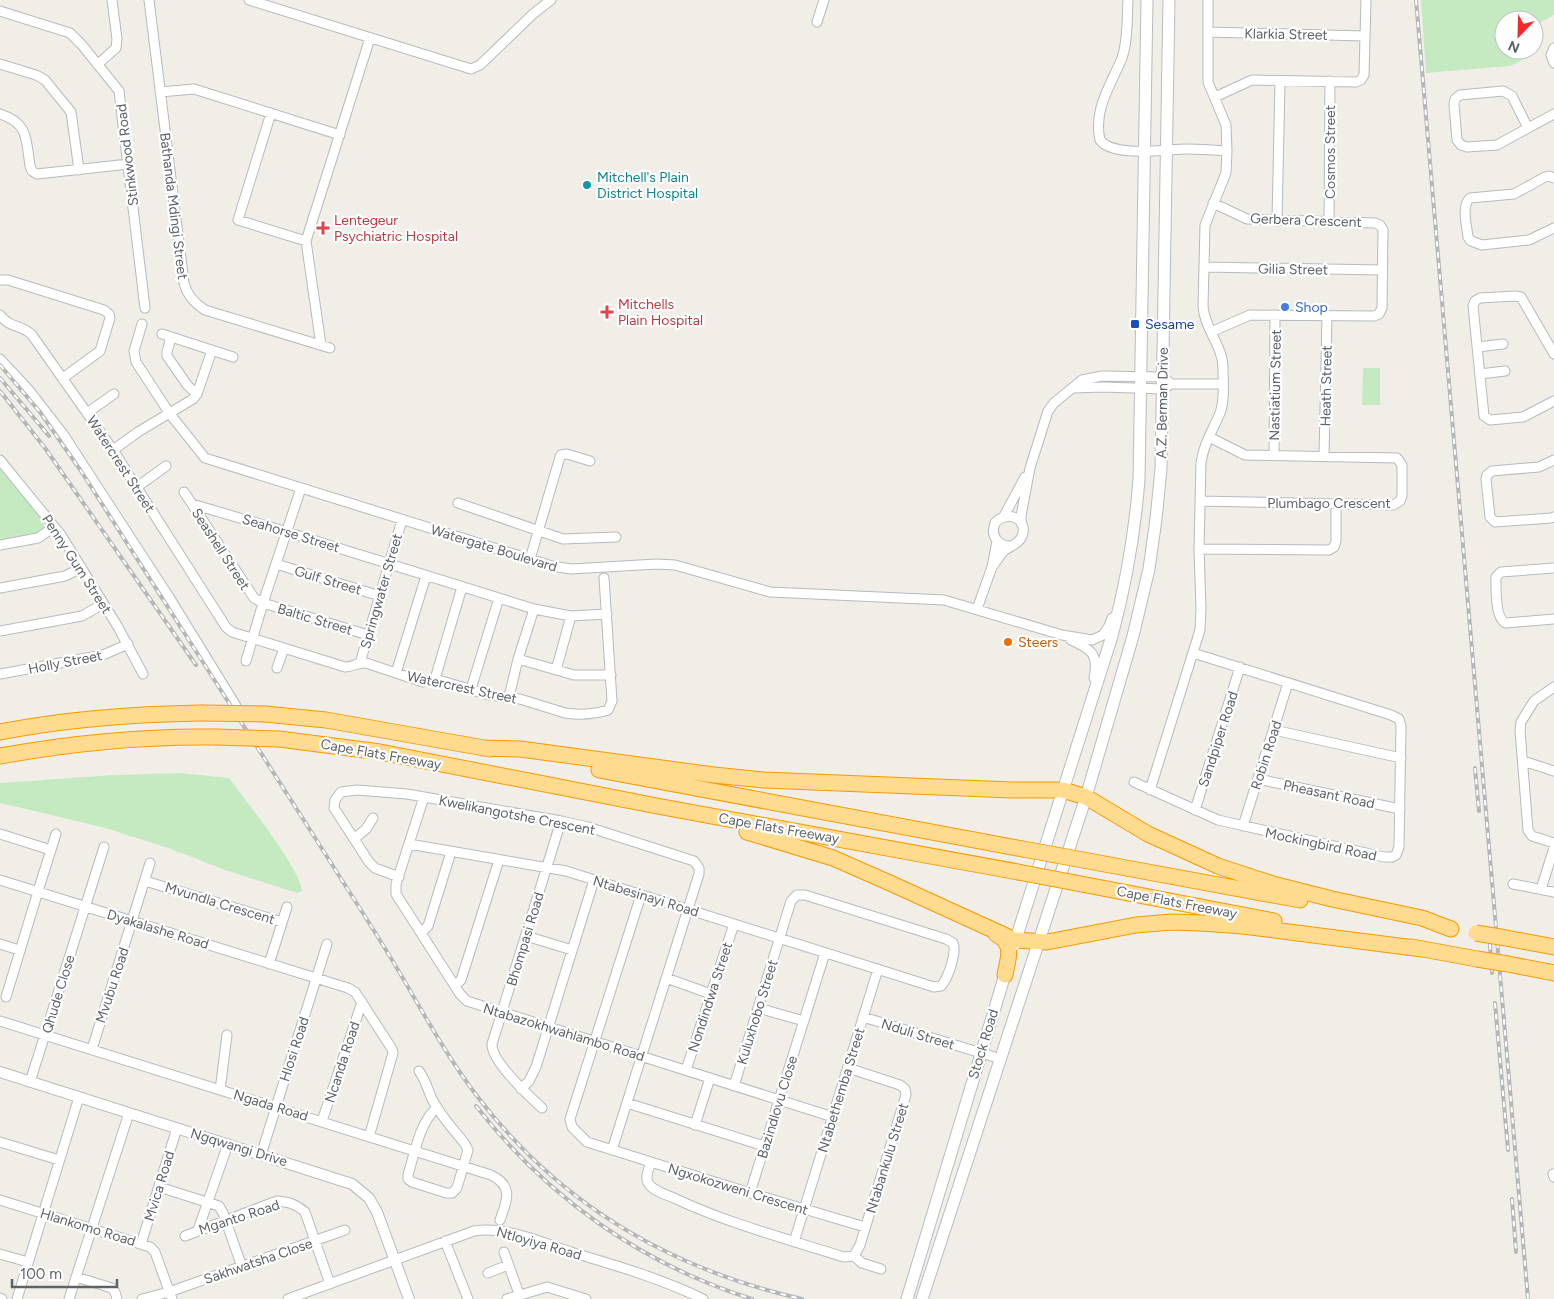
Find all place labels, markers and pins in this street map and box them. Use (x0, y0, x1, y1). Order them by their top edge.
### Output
place label: Mitchell's Plain District Hospital (597, 169, 698, 202)
marker: Mitchell's Plain District Hospital (581, 179, 593, 191)
place label: Lentegeur Psychiatric Hospital (334, 212, 458, 245)
marker: Lentegeur Psychiatric Hospital (316, 221, 330, 235)
place label: Mitchells Plain Hospital (618, 296, 703, 329)
place label: Shop (1295, 299, 1328, 316)
marker: Shop (1279, 301, 1291, 313)
marker: Mitchells Plain Hospital (600, 305, 614, 319)
place label: Sesame (1145, 316, 1195, 333)
marker: Sesame (1129, 318, 1141, 330)
place label: Steers (1018, 634, 1058, 651)
marker: Steers (1002, 636, 1014, 648)

